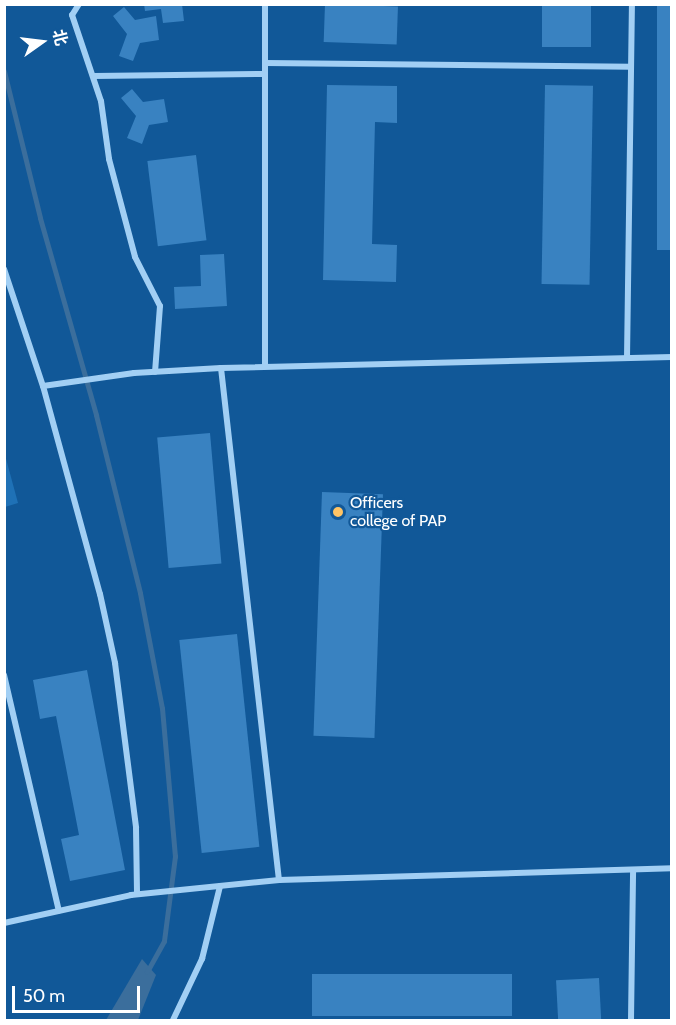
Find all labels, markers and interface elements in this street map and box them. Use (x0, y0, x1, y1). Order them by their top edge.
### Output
north arrow (12, 12, 72, 72)
text: 北 (49, 27, 71, 48)
place label: Officers college of PAP (350, 493, 447, 531)
marker: Officers college of PAP (331, 505, 345, 519)
scale bar (15, 974, 142, 1012)
text: 50 m (23, 985, 65, 1007)

